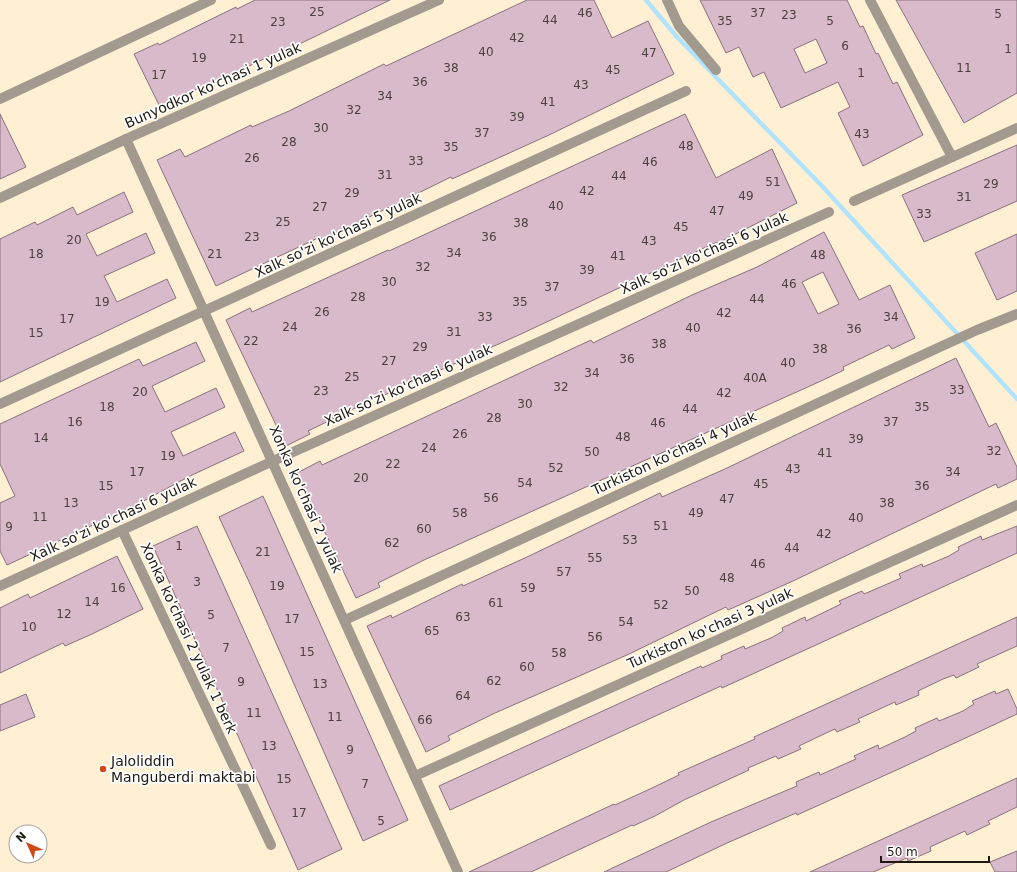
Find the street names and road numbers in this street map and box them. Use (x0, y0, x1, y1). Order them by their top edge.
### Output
street label: Bunyodkor ko'chasi 1 yulak (122, 38, 304, 131)
street label: Xalk so'zi ko'chasi 5 yulak (252, 189, 425, 281)
street label: Xalk so'zi ko'chasi 6 yulak (618, 208, 791, 297)
street label: Xalk so'zi ko'chasi 6 yulak (322, 340, 495, 429)
street label: Turkiston ko'chasi 4 yulak (588, 407, 760, 499)
street label: Xonka ko'chasi 2 yulak (266, 423, 346, 576)
street label: Xalk so'zi ko'chasi 6 yulak (27, 473, 200, 565)
street label: Xonka ko'chasi 2 yulak 1 berk (138, 540, 241, 737)
street label: Turkiston ko'chasi 3 yulak (624, 584, 796, 672)

